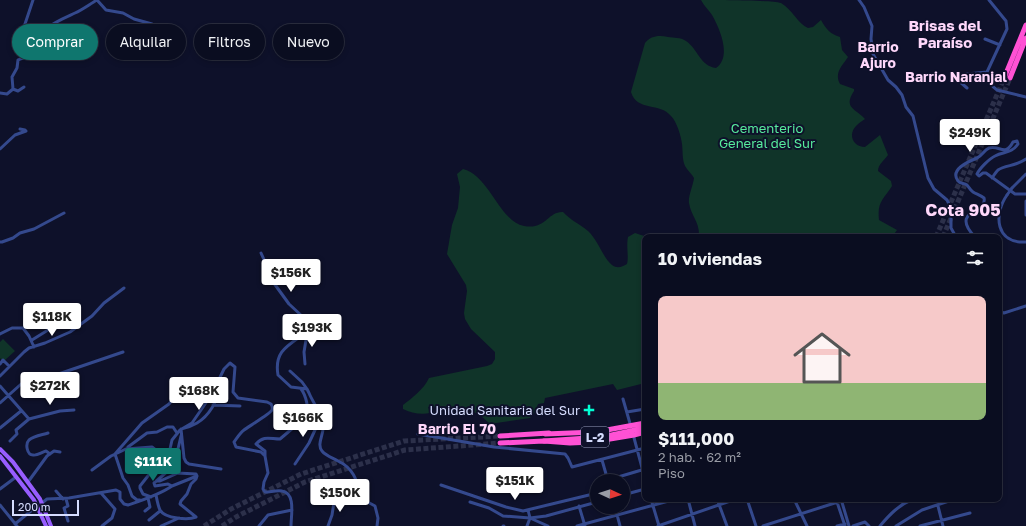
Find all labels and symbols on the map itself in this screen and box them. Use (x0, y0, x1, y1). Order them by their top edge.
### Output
district label: Brisas del Paraíso (909, 16, 981, 51)
district label: Barrio Ajuro (857, 38, 899, 71)
district label: Barrio Naranjal (905, 68, 1007, 85)
pin: $249K (942, 119, 998, 153)
park label: Cementerio General del Sur (719, 120, 815, 151)
district label: Cota 905 (925, 199, 1001, 220)
pin: $156K (263, 259, 319, 293)
pin: $118K (24, 303, 80, 337)
pin: $193K (284, 314, 340, 348)
pin: $272K (22, 372, 78, 406)
pin: $168K (171, 377, 227, 411)
place label: Unidad Sanitaria del Sur (429, 402, 580, 418)
pin: $166K (275, 404, 331, 438)
marker: Unidad Sanitaria del Sur (583, 404, 595, 416)
district label: Barrio El 70 (418, 420, 496, 437)
road number: L-2 (581, 427, 609, 447)
pin: $111K (125, 448, 181, 482)
pin: $151K (487, 467, 543, 501)
north arrow (590, 474, 630, 514)
pin: $150K (312, 479, 368, 513)
scale bar (12, 498, 79, 517)

